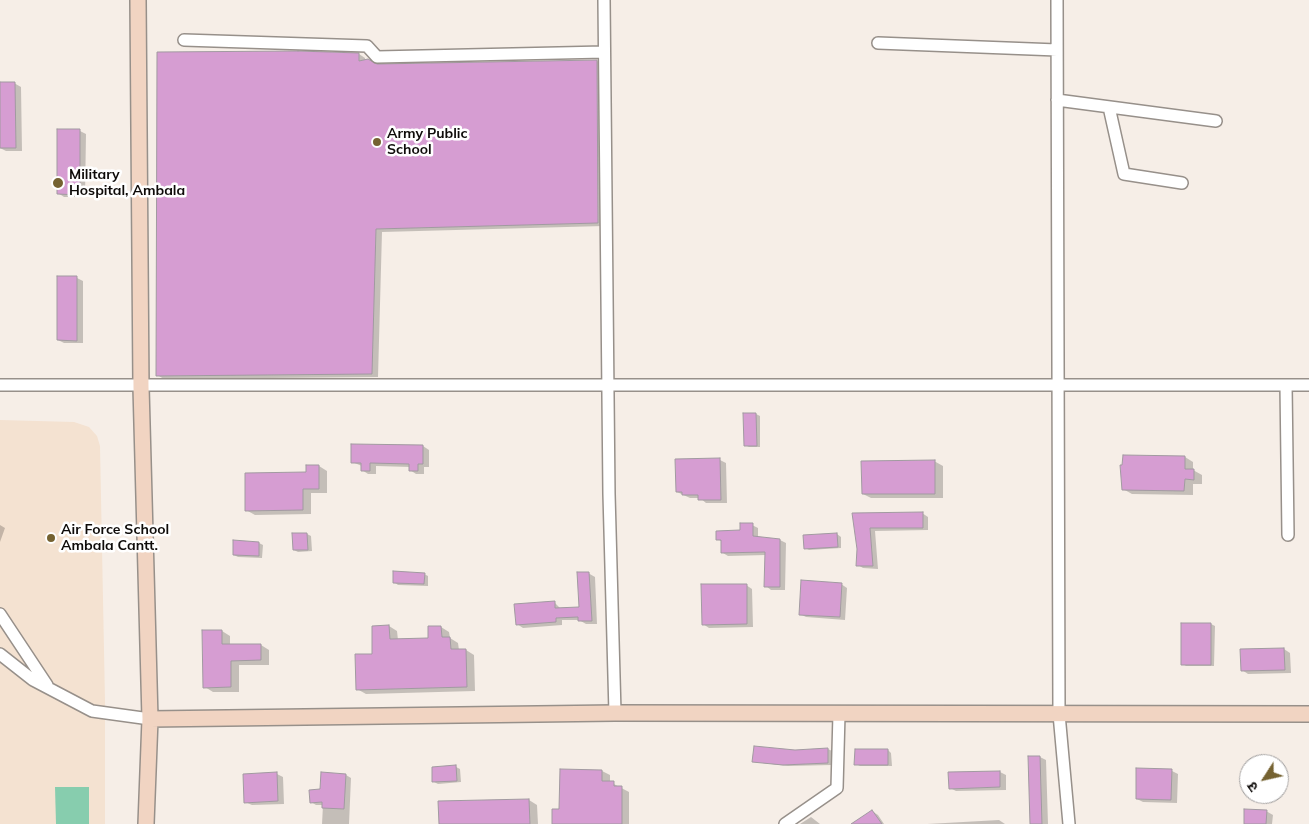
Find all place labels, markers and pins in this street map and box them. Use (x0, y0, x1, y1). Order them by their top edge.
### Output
place label: Army Public School (387, 126, 468, 158)
marker: Army Public School (371, 136, 383, 148)
place label: Military Hospital, Ambala (69, 167, 185, 200)
marker: Military Hospital, Ambala (51, 176, 65, 190)
place label: Air Force School Ambala Cantt. (61, 522, 169, 554)
marker: Air Force School Ambala Cantt. (45, 532, 57, 544)

